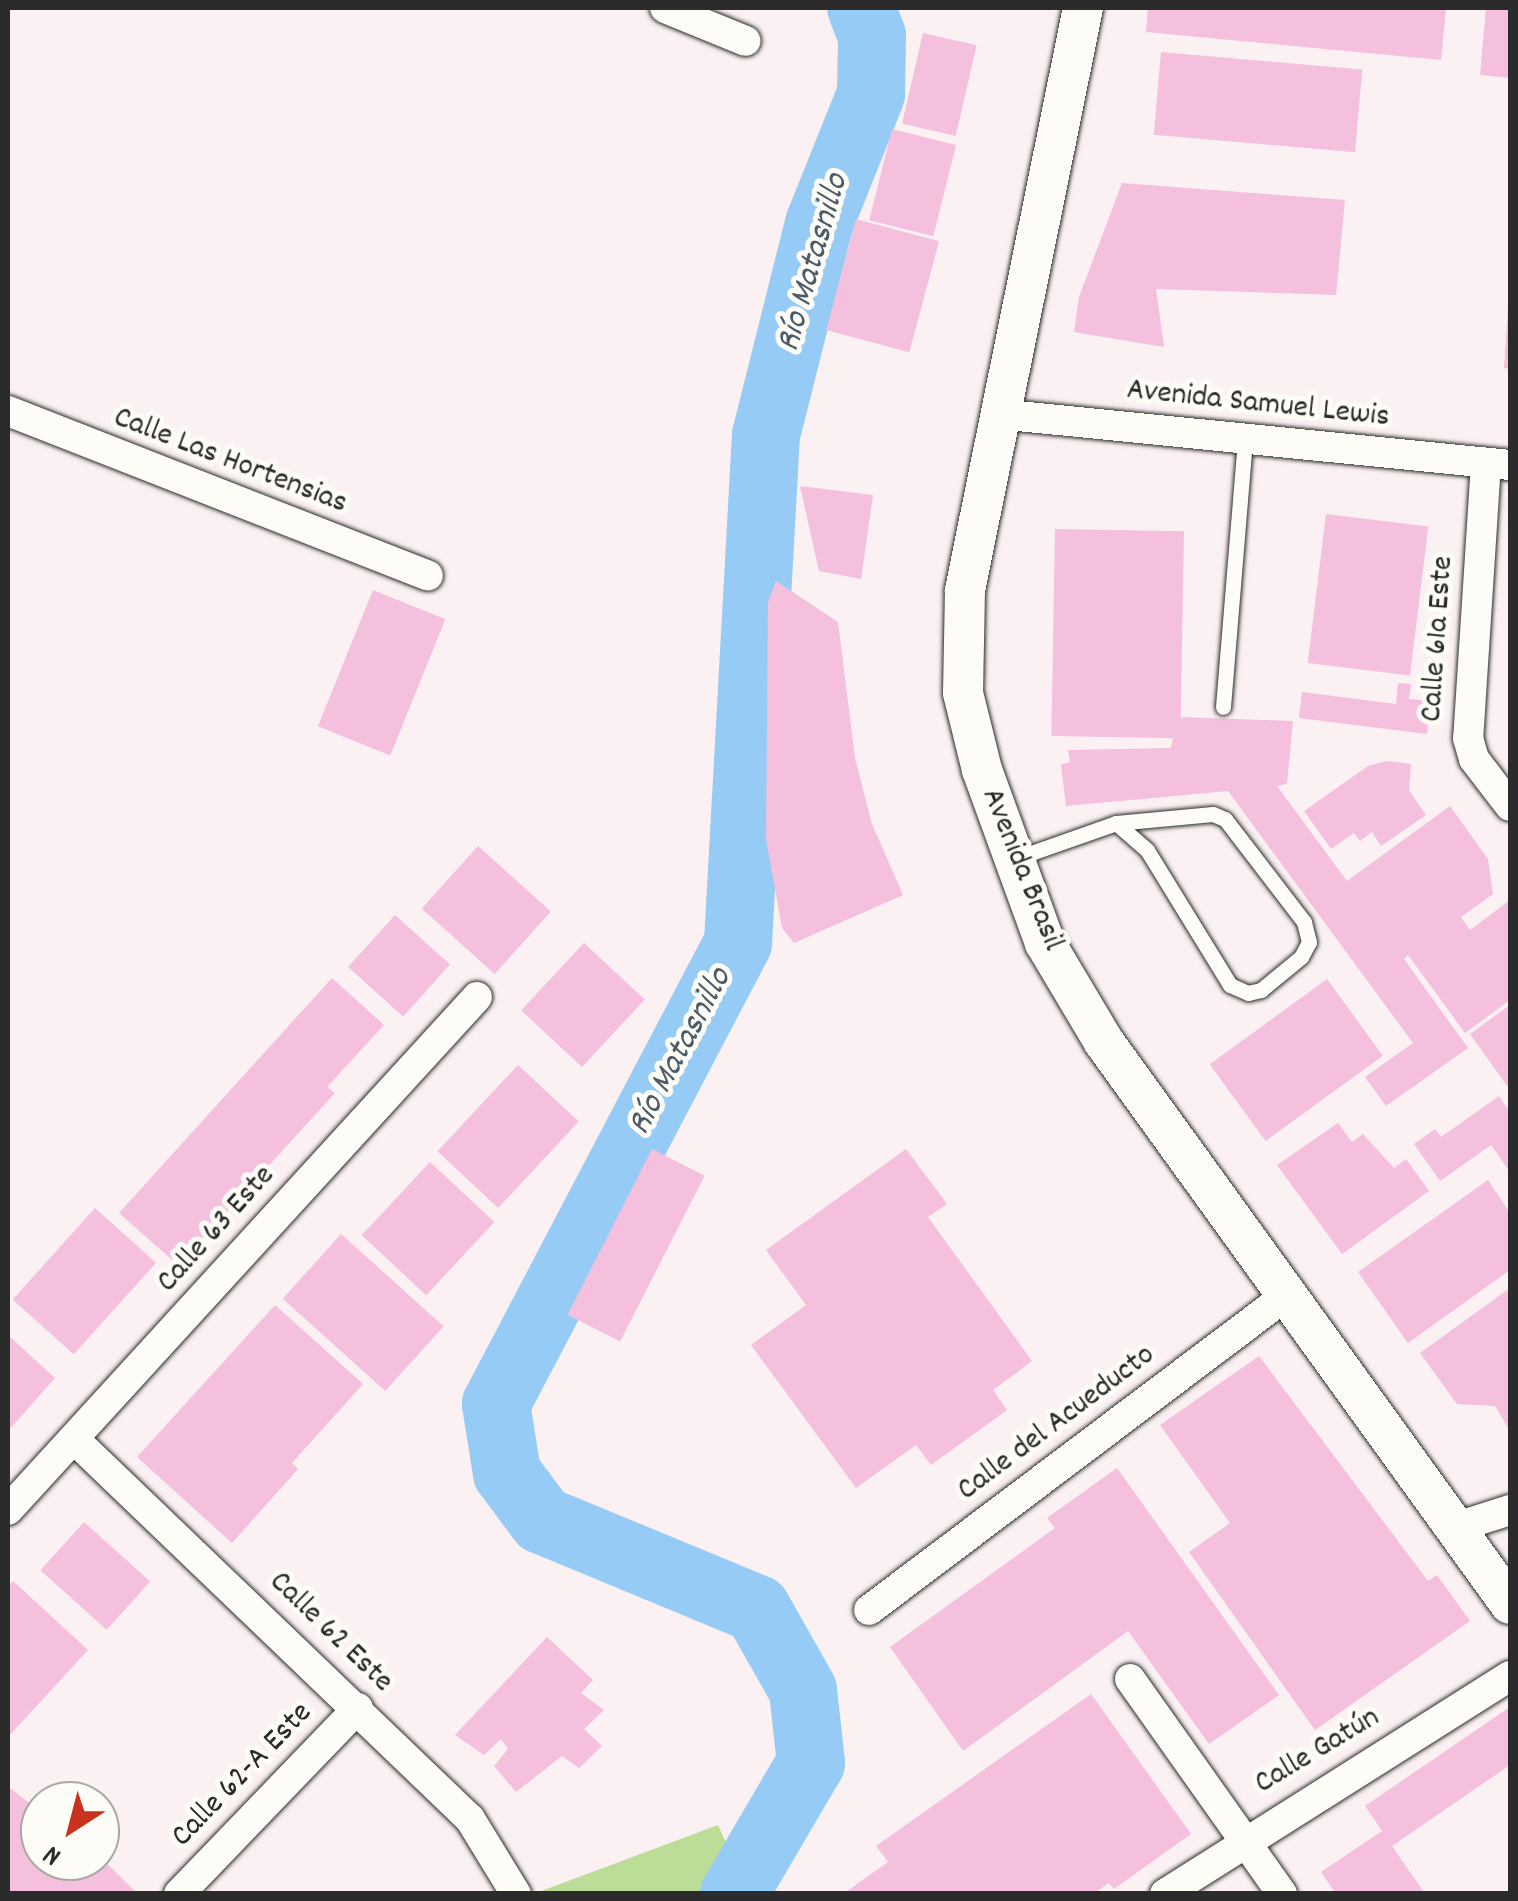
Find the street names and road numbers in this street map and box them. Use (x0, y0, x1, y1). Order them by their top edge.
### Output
street label: Avenida Samuel Lewis (1125, 372, 1391, 438)
street label: Calle Las Hortensias (108, 400, 352, 524)
street label: Calle 61a Este (1414, 555, 1464, 723)
street label: Avenida Brasil (971, 783, 1071, 957)
street label: Calle 63 Este (150, 1158, 284, 1302)
street label: Calle del Acueducto (951, 1337, 1163, 1511)
street label: Calle 62 Este (260, 1564, 400, 1702)
street label: Calle 62-A Este (164, 1695, 322, 1857)
street label: Calle Gatún (1249, 1700, 1387, 1804)

